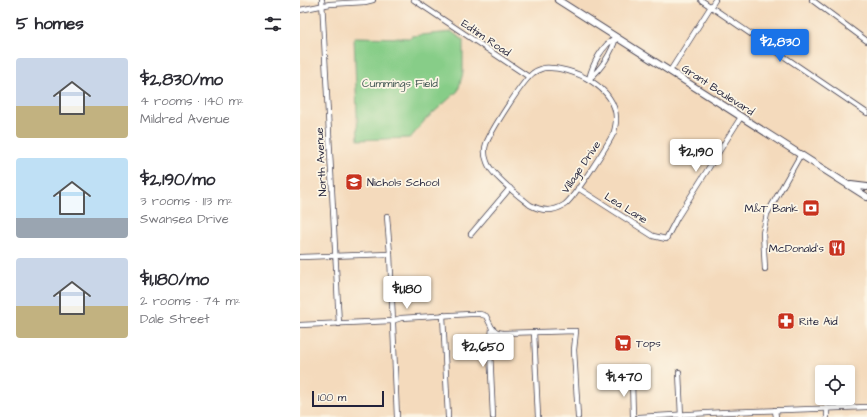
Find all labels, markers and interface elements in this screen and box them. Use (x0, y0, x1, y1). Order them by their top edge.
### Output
text: 5 homes (16, 12, 84, 36)
icon: filters (262, 13, 284, 35)
street label: Edtim Road (458, 16, 514, 60)
pin: $2,830 (747, 29, 813, 63)
text: $2,830 (760, 33, 800, 51)
street label: Grant Boulevard (679, 61, 758, 119)
text: $2,830/mo (140, 68, 223, 92)
icon: home (48, 74, 96, 122)
park label: Cummings Field (362, 76, 438, 92)
text: 4 rooms · 140 m² (140, 92, 244, 110)
text: Mildred Avenue (140, 110, 230, 128)
street label: North Avenue (312, 127, 330, 197)
street label: Village Drive (558, 138, 605, 197)
pin: $2,190 (663, 139, 729, 173)
text: $2,190 (679, 143, 713, 161)
text: $2,190/mo (140, 168, 215, 192)
school or university icon: Nichols School (344, 172, 364, 192)
icon: home (48, 174, 96, 222)
place label: Nichols School (367, 175, 440, 190)
street label: Lea Lane (602, 189, 650, 227)
text: 3 rooms · 113 m² (140, 192, 233, 210)
bank icon: M&T Bank (801, 198, 821, 218)
place label: M&T Bank (745, 201, 798, 216)
text: Swansea Drive (140, 210, 229, 228)
restaurant icon: McDonald's (827, 238, 847, 258)
place label: McDonald's (769, 241, 824, 256)
text: $1,180/mo (140, 268, 209, 292)
icon: home (48, 274, 96, 322)
pin: $1,180 (374, 276, 440, 310)
text: $1,180 (392, 280, 422, 298)
text: 2 rooms · 74 m² (140, 292, 240, 310)
text: Dale Street (140, 310, 209, 328)
pharmacy icon: Rite Aid (776, 311, 796, 331)
place label: Rite Aid (799, 314, 838, 329)
supermarket icon: Tops (613, 333, 633, 353)
pin: $2,650 (450, 334, 516, 368)
place label: Tops (636, 336, 661, 351)
text: $2,650 (462, 338, 504, 356)
pin: $1,470 (591, 364, 657, 398)
map controls (815, 365, 855, 405)
button: locate (815, 365, 855, 405)
text: $1,470 (606, 368, 642, 386)
scale bar (312, 389, 384, 408)
text: 100 m (318, 390, 346, 405)

